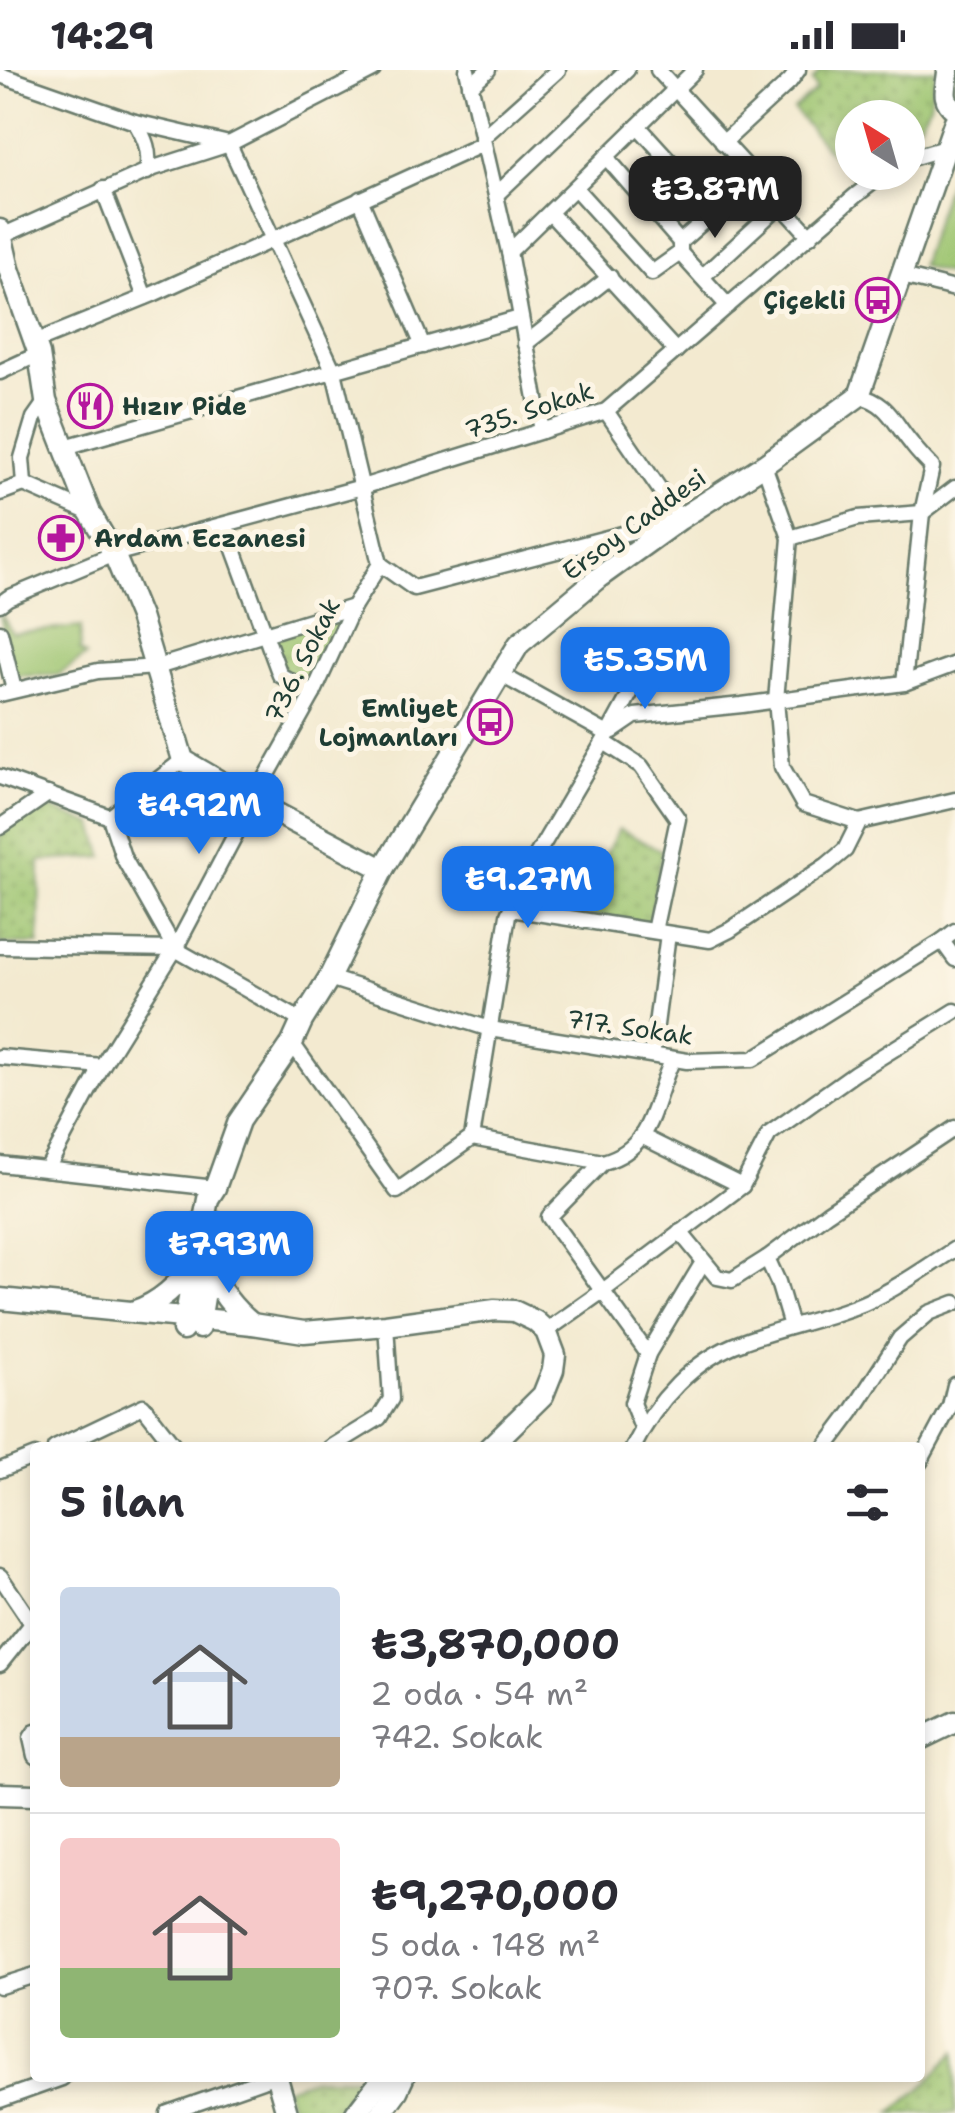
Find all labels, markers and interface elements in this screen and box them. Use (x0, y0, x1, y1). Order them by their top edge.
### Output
text: 14:29 (50, 10, 155, 61)
north arrow (835, 100, 925, 190)
map controls (835, 100, 925, 190)
pin: ₺3.87M (634, 156, 796, 241)
text: ₺3.87M (651, 167, 779, 210)
bus stop icon: Çiçekli (855, 277, 901, 323)
place label: Çiçekli (763, 283, 846, 317)
street label: 735. Sokak (460, 373, 598, 447)
restaurant icon: Hızır Pide (67, 383, 113, 429)
place label: Hızır Pide (122, 389, 247, 423)
street label: Ersoy Caddesi (555, 460, 713, 588)
pharmacy icon: Ardam Eczanesi (38, 515, 84, 561)
place label: Ardam Eczanesi (94, 521, 306, 555)
street label: 736. Sokak (256, 592, 348, 728)
pin: ₺5.35M (564, 627, 726, 712)
text: ₺5.35M (583, 638, 707, 681)
place label: Emliyet Lojmanları (319, 691, 458, 754)
bus stop icon: Emliyet Lojmanları (467, 699, 513, 745)
pin: ₺4.92M (118, 772, 280, 857)
text: ₺4.92M (137, 783, 261, 826)
pin: ₺9.27M (447, 846, 609, 931)
text: ₺9.27M (464, 857, 592, 900)
street label: 717. Sokak (565, 1001, 695, 1053)
pin: ₺7.93M (148, 1211, 310, 1296)
text: ₺7.93M (167, 1222, 291, 1265)
text: 5 ilan (60, 1474, 185, 1530)
icon: filters (840, 1475, 895, 1530)
text: ₺3,870,000 (370, 1616, 620, 1672)
icon: home (140, 1627, 260, 1747)
text: 2 oda · 54 m² (370, 1672, 588, 1715)
text: 742. Sokak (370, 1715, 543, 1758)
text: ₺9,270,000 (370, 1867, 619, 1923)
icon: home (140, 1878, 260, 1998)
text: 5 oda · 148 m² (370, 1923, 600, 1966)
text: 707. Sokak (370, 1966, 542, 2009)

